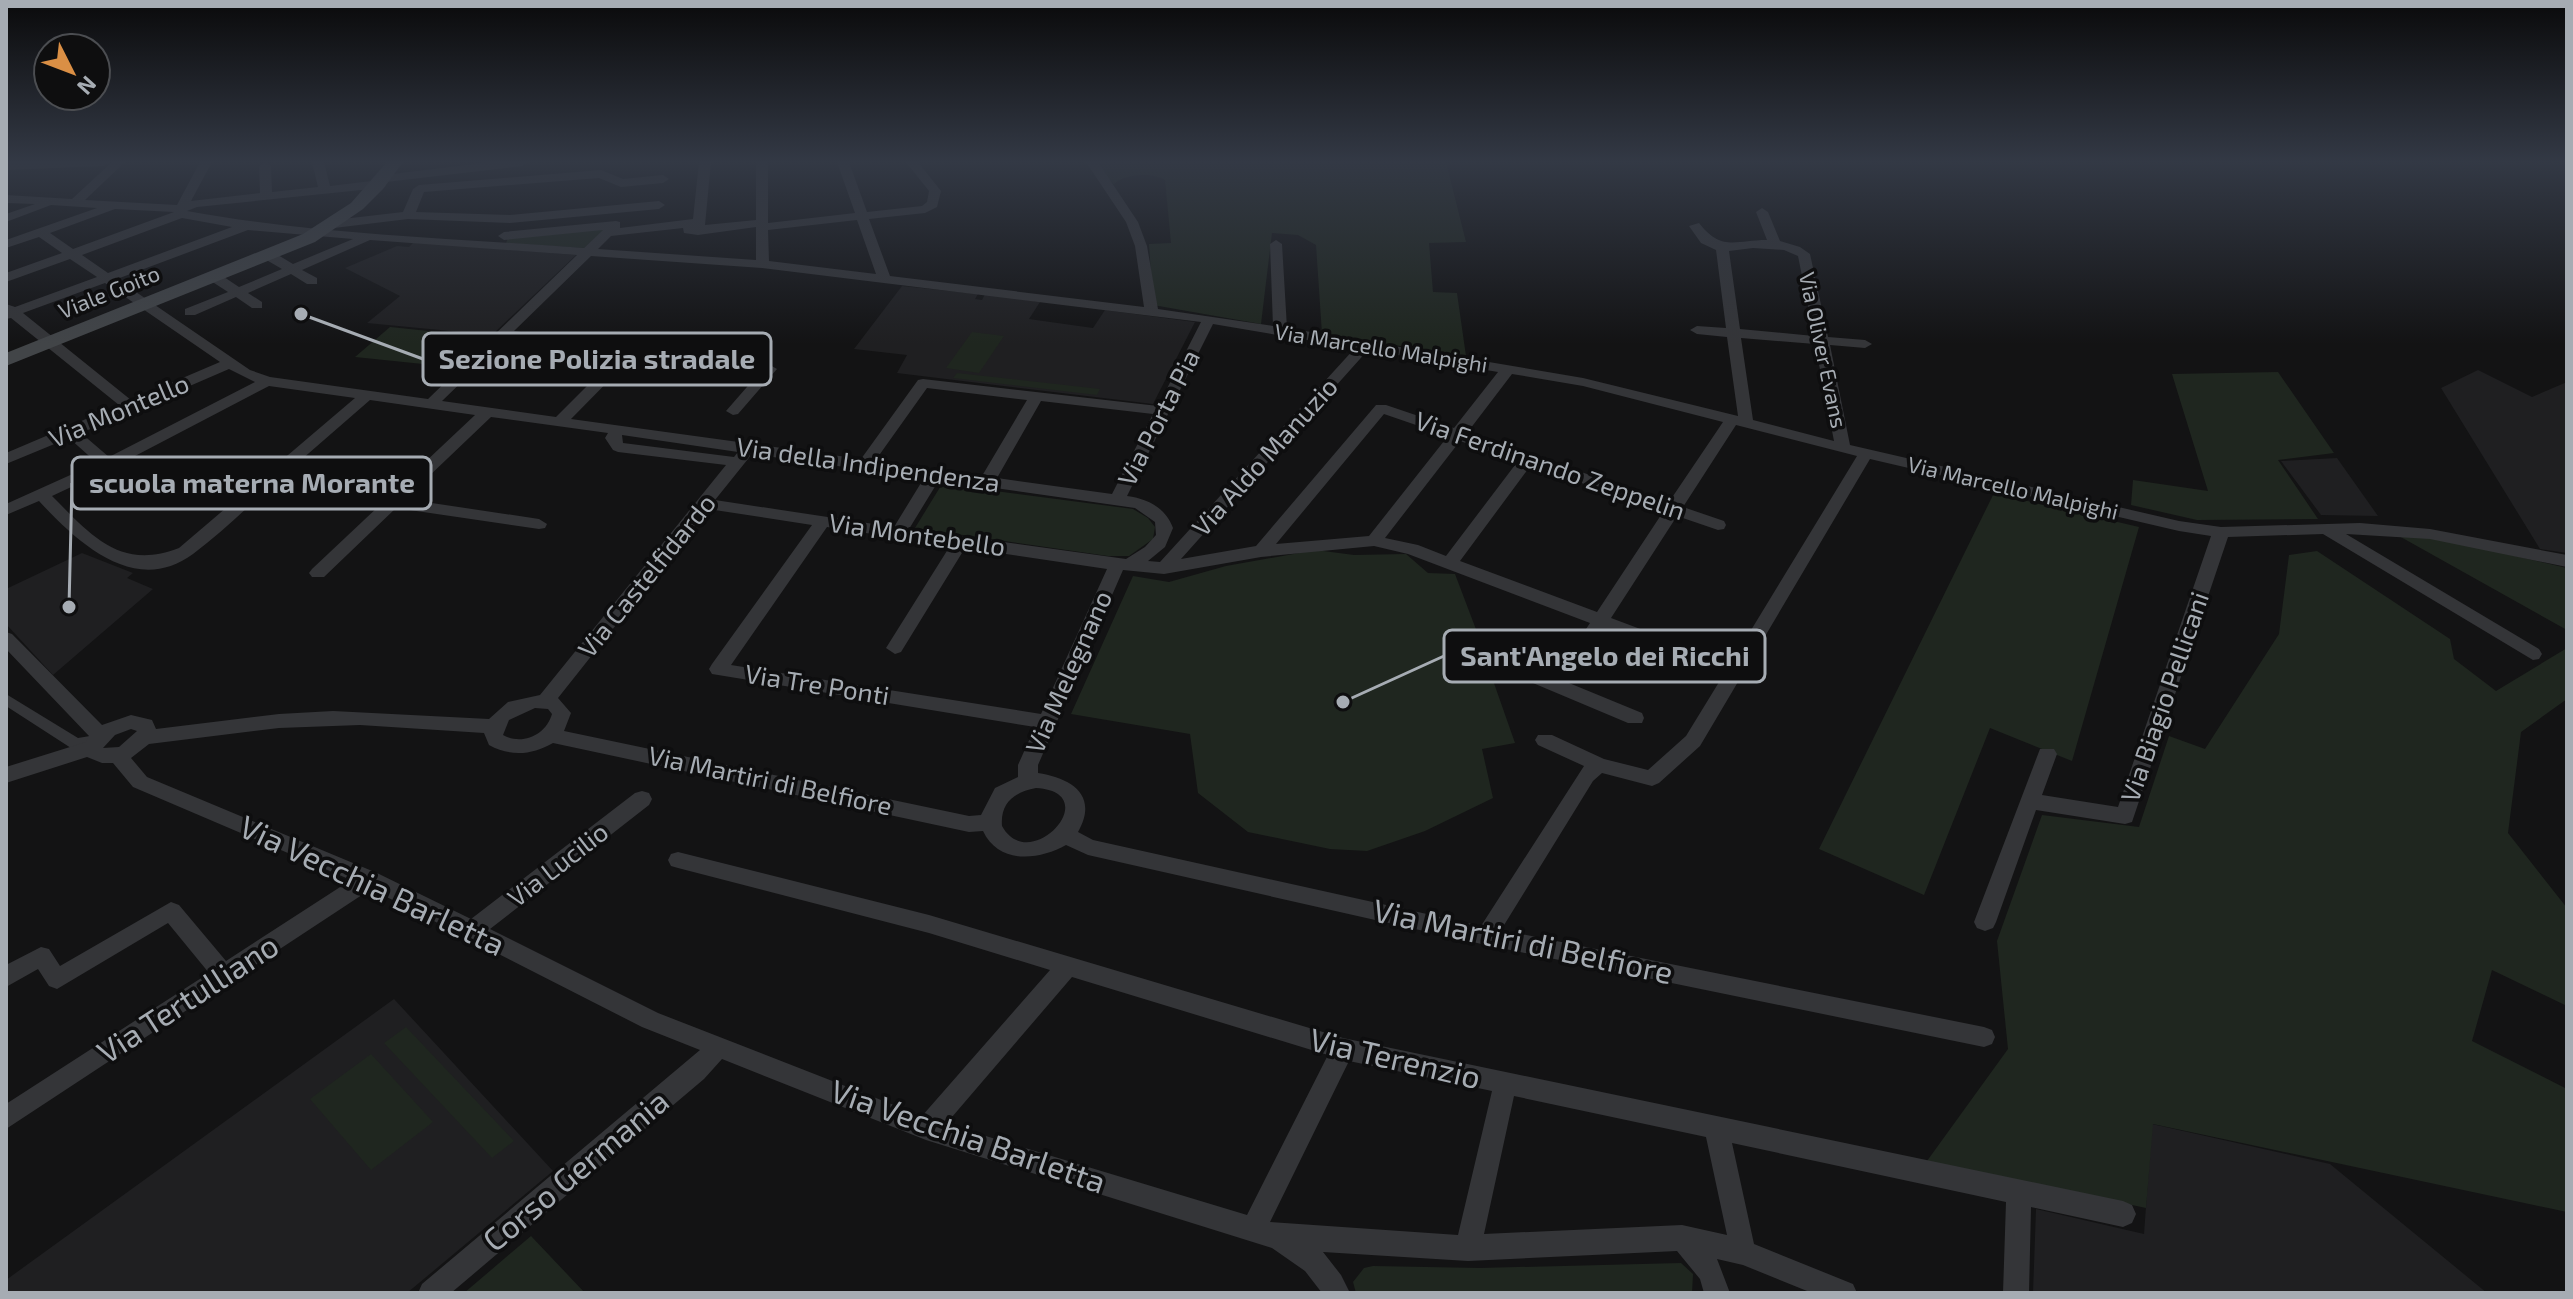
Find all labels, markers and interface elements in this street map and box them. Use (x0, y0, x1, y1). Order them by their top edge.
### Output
north arrow (32, 32, 112, 112)
text: N (73, 71, 103, 101)
street label: Viale Goito (54, 259, 163, 323)
street label: Via Oliver Evans (1795, 269, 1853, 430)
street label: Via Marcello Malpighi (1273, 317, 1489, 377)
callout: Sezione Polizia stradale (423, 333, 771, 385)
text: Sezione Polizia stradale (439, 341, 755, 375)
street label: Via Porta Pia (1110, 344, 1205, 491)
street label: Via Montello (44, 366, 193, 453)
street label: Via Aldo Manuzio (1185, 370, 1343, 542)
street label: Via Ferdinando Zeppelin (1411, 404, 1690, 525)
street label: Via della Indipendenza (735, 430, 1002, 497)
street label: Via Marcello Malpighi (1905, 450, 2121, 524)
callout: scuola materna Morante (72, 457, 431, 509)
text: scuola materna Morante (89, 465, 415, 499)
street label: Via Castelfidardo (571, 487, 721, 663)
street label: Via Montebello (827, 506, 1007, 561)
street label: Via Melegnano (1018, 585, 1117, 757)
street label: Via Biagio Pellicani (2113, 587, 2214, 806)
callout: Sant'Angelo dei Ricchi (1444, 630, 1765, 682)
text: Sant'Angelo dei Ricchi (1460, 638, 1750, 672)
street label: Via Tre Ponti (743, 657, 892, 710)
street label: Via Martiri di Belfiore (646, 739, 895, 821)
street label: Via Vecchia Barletta (234, 806, 511, 962)
street label: Via Lucilio (501, 815, 613, 913)
street label: Via Martiri di Belfiore (1370, 890, 1677, 990)
street label: Via Tertulliano (89, 925, 285, 1070)
street label: Via Terenzio (1306, 1019, 1485, 1095)
street label: Via Vecchia Barletta (826, 1070, 1111, 1200)
street label: Corso Germania (474, 1081, 675, 1258)

